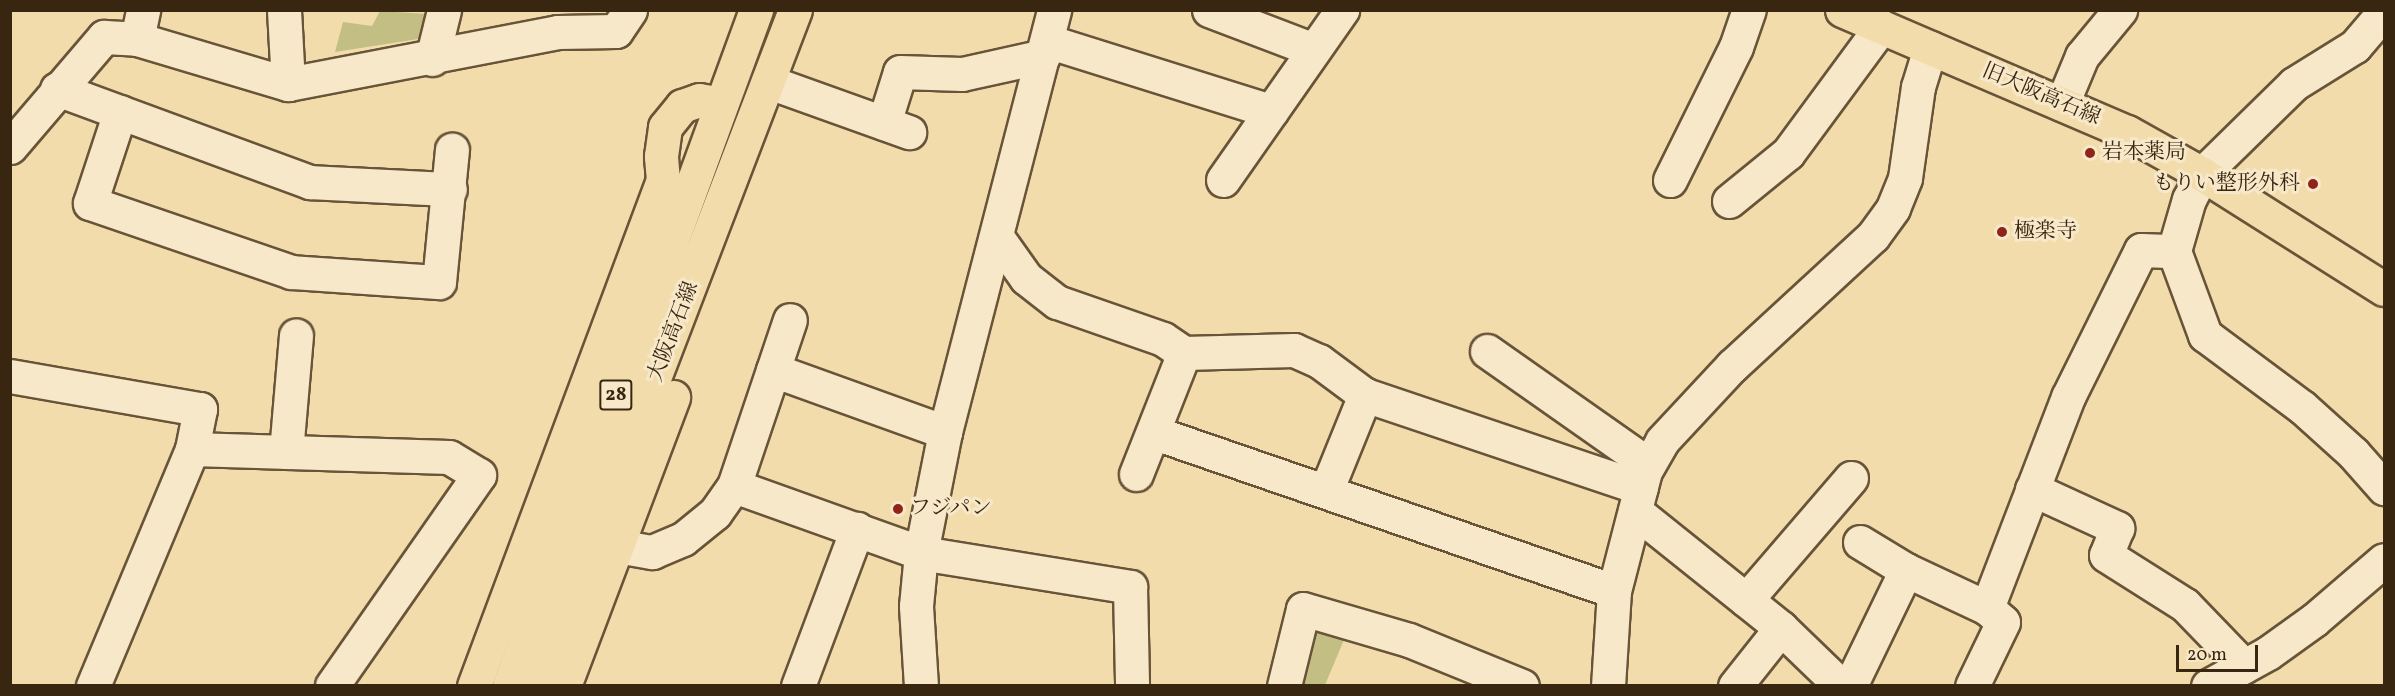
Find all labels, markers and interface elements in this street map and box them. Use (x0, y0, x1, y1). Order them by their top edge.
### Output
street label: 旧大阪高石線 (1978, 59, 2104, 131)
place label: 岩本薬局 (2102, 140, 2186, 166)
marker: 岩本薬局 (2083, 146, 2097, 160)
place label: もりい整形外科 (2153, 171, 2300, 197)
marker: もりい整形外科 (2304, 175, 2322, 193)
place label: 極楽寺 (2014, 219, 2077, 245)
marker: 極楽寺 (1995, 225, 2009, 239)
street label: 大阪高石線 (643, 278, 705, 386)
road number: 28 (598, 378, 634, 412)
place label: フジパン (910, 496, 994, 522)
marker: フジパン (891, 502, 905, 516)
scale bar (2179, 633, 2262, 671)
text: 20 m (2187, 643, 2227, 668)

